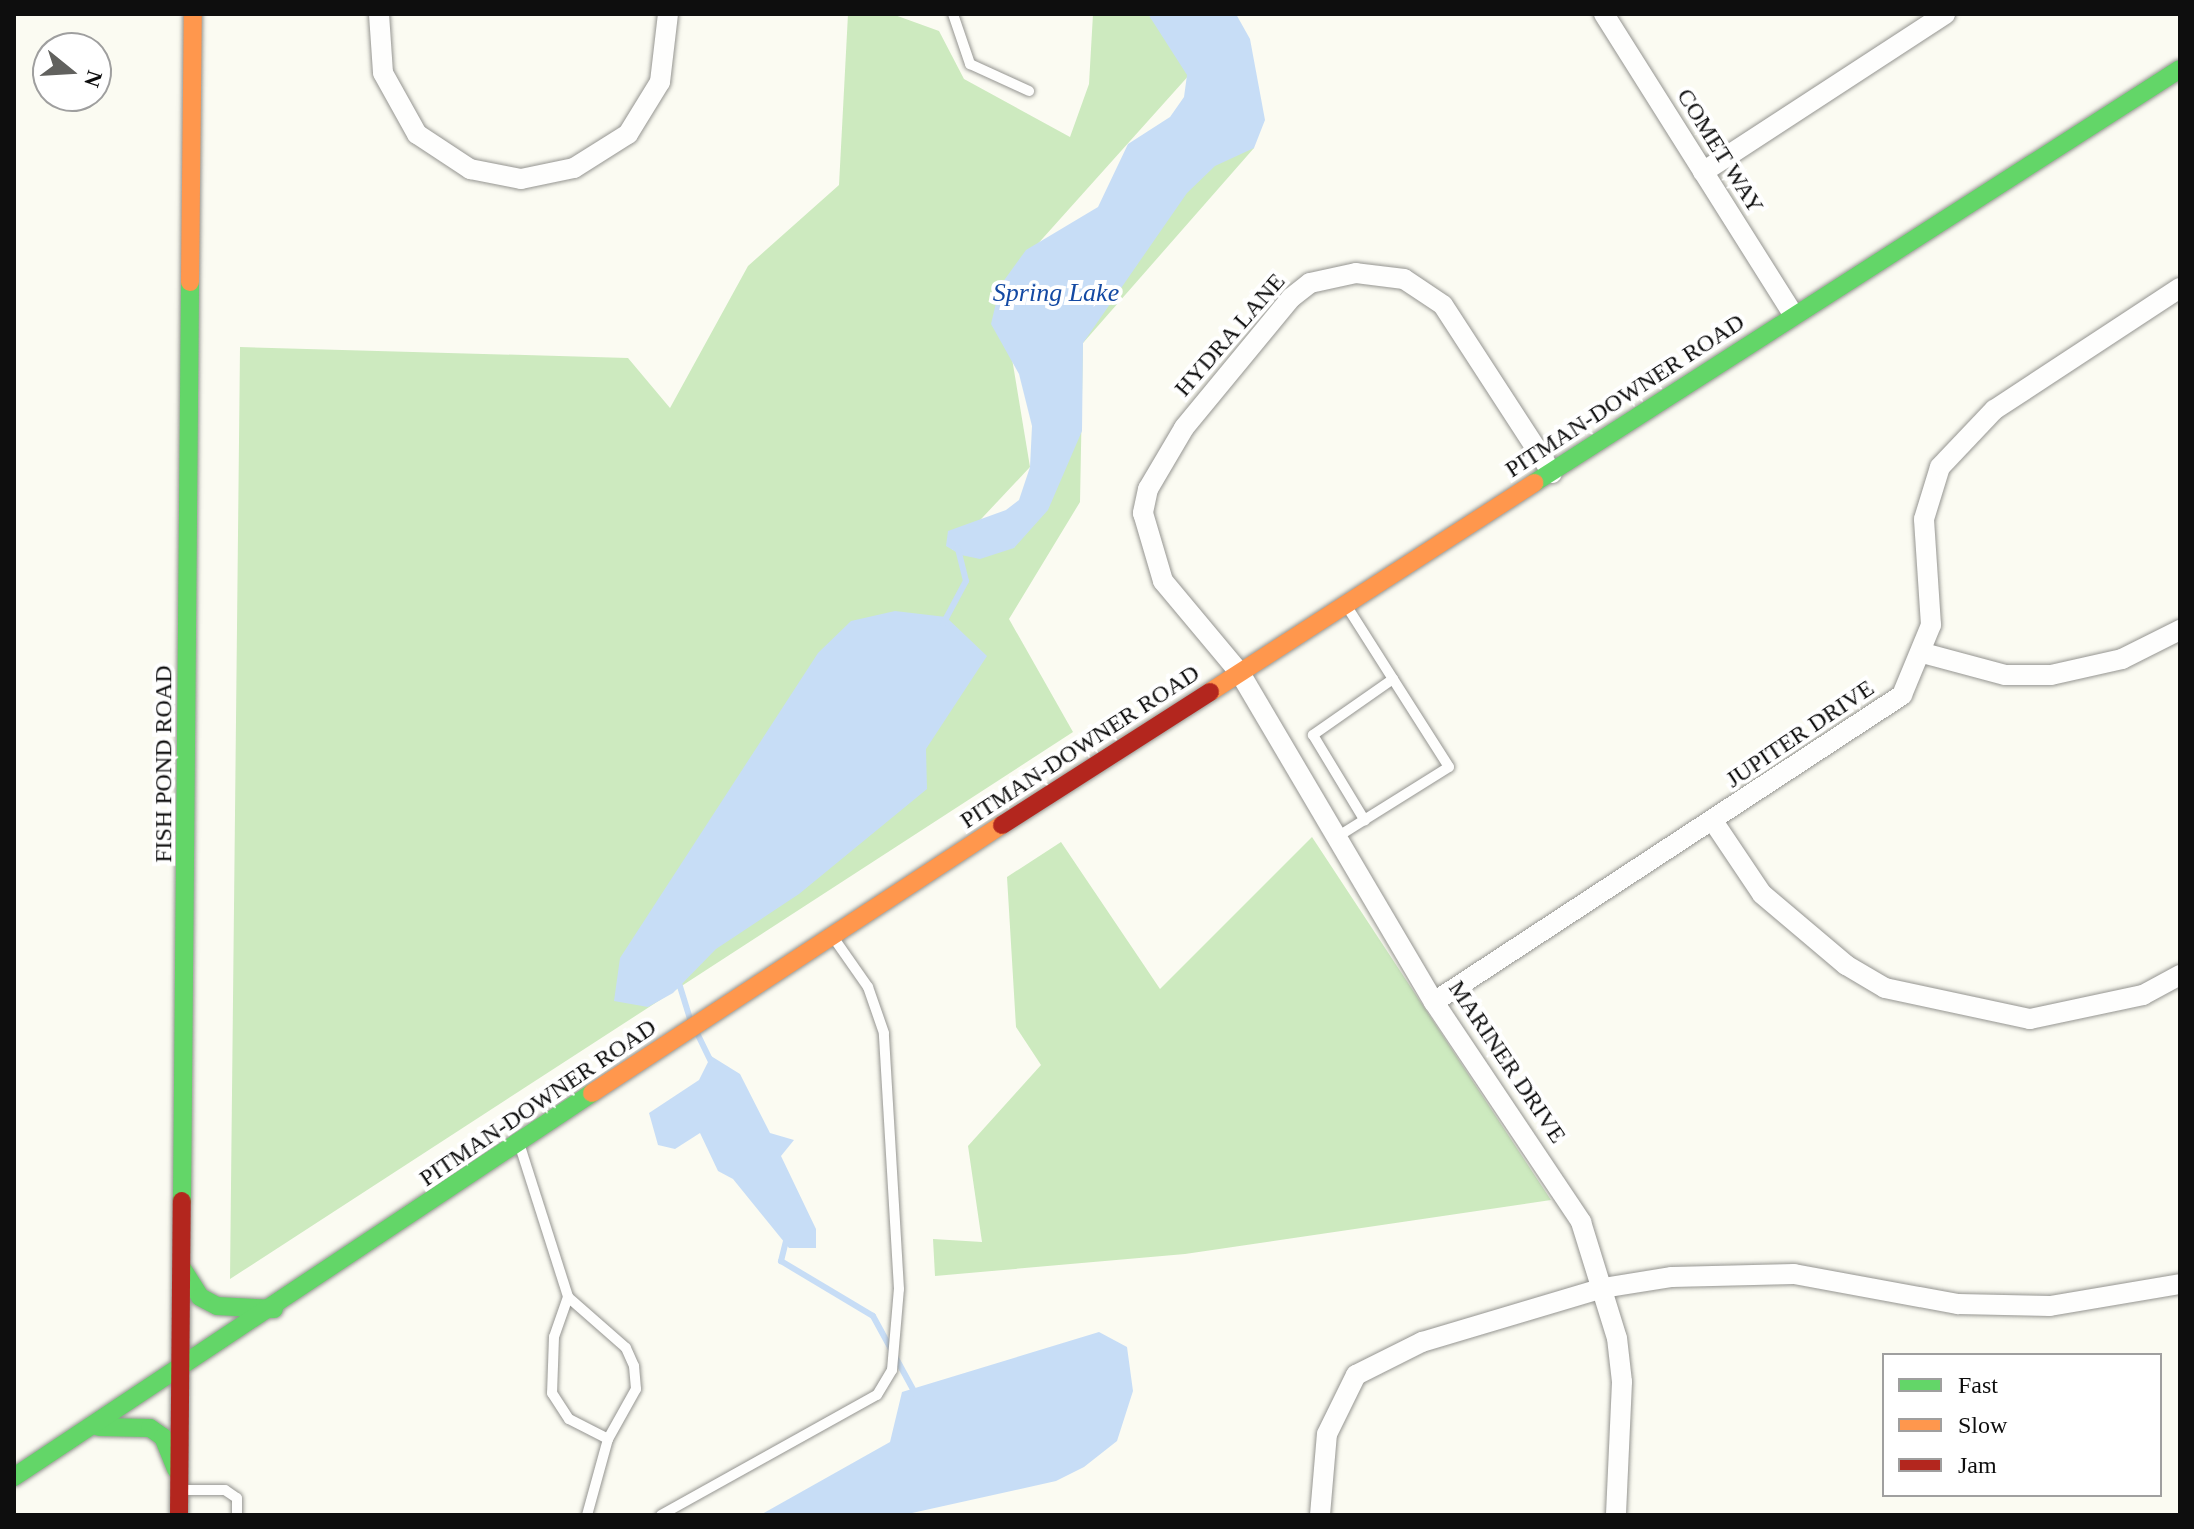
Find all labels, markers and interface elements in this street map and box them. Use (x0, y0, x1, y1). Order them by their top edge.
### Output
north arrow (32, 32, 112, 112)
text: N (79, 68, 108, 90)
street label: COMET WAY (1670, 83, 1770, 219)
street label: HYDRA LANE (1168, 267, 1292, 403)
water label: Spring Lake (993, 277, 1119, 309)
street label: PITMAN-DOWNER ROAD (1500, 308, 1750, 484)
street label: PITMAN-DOWNER ROAD (955, 659, 1205, 835)
street label: FISH POND ROAD (150, 665, 178, 863)
street label: JUPITER DRIVE (1720, 674, 1880, 794)
street label: MARINER DRIVE (1442, 975, 1572, 1149)
street label: PITMAN-DOWNER ROAD (414, 1013, 662, 1193)
legend (1882, 1353, 2162, 1497)
text: Fast (1958, 1372, 1998, 1398)
text: Slow (1958, 1412, 2007, 1438)
text: Jam (1958, 1452, 1997, 1478)

